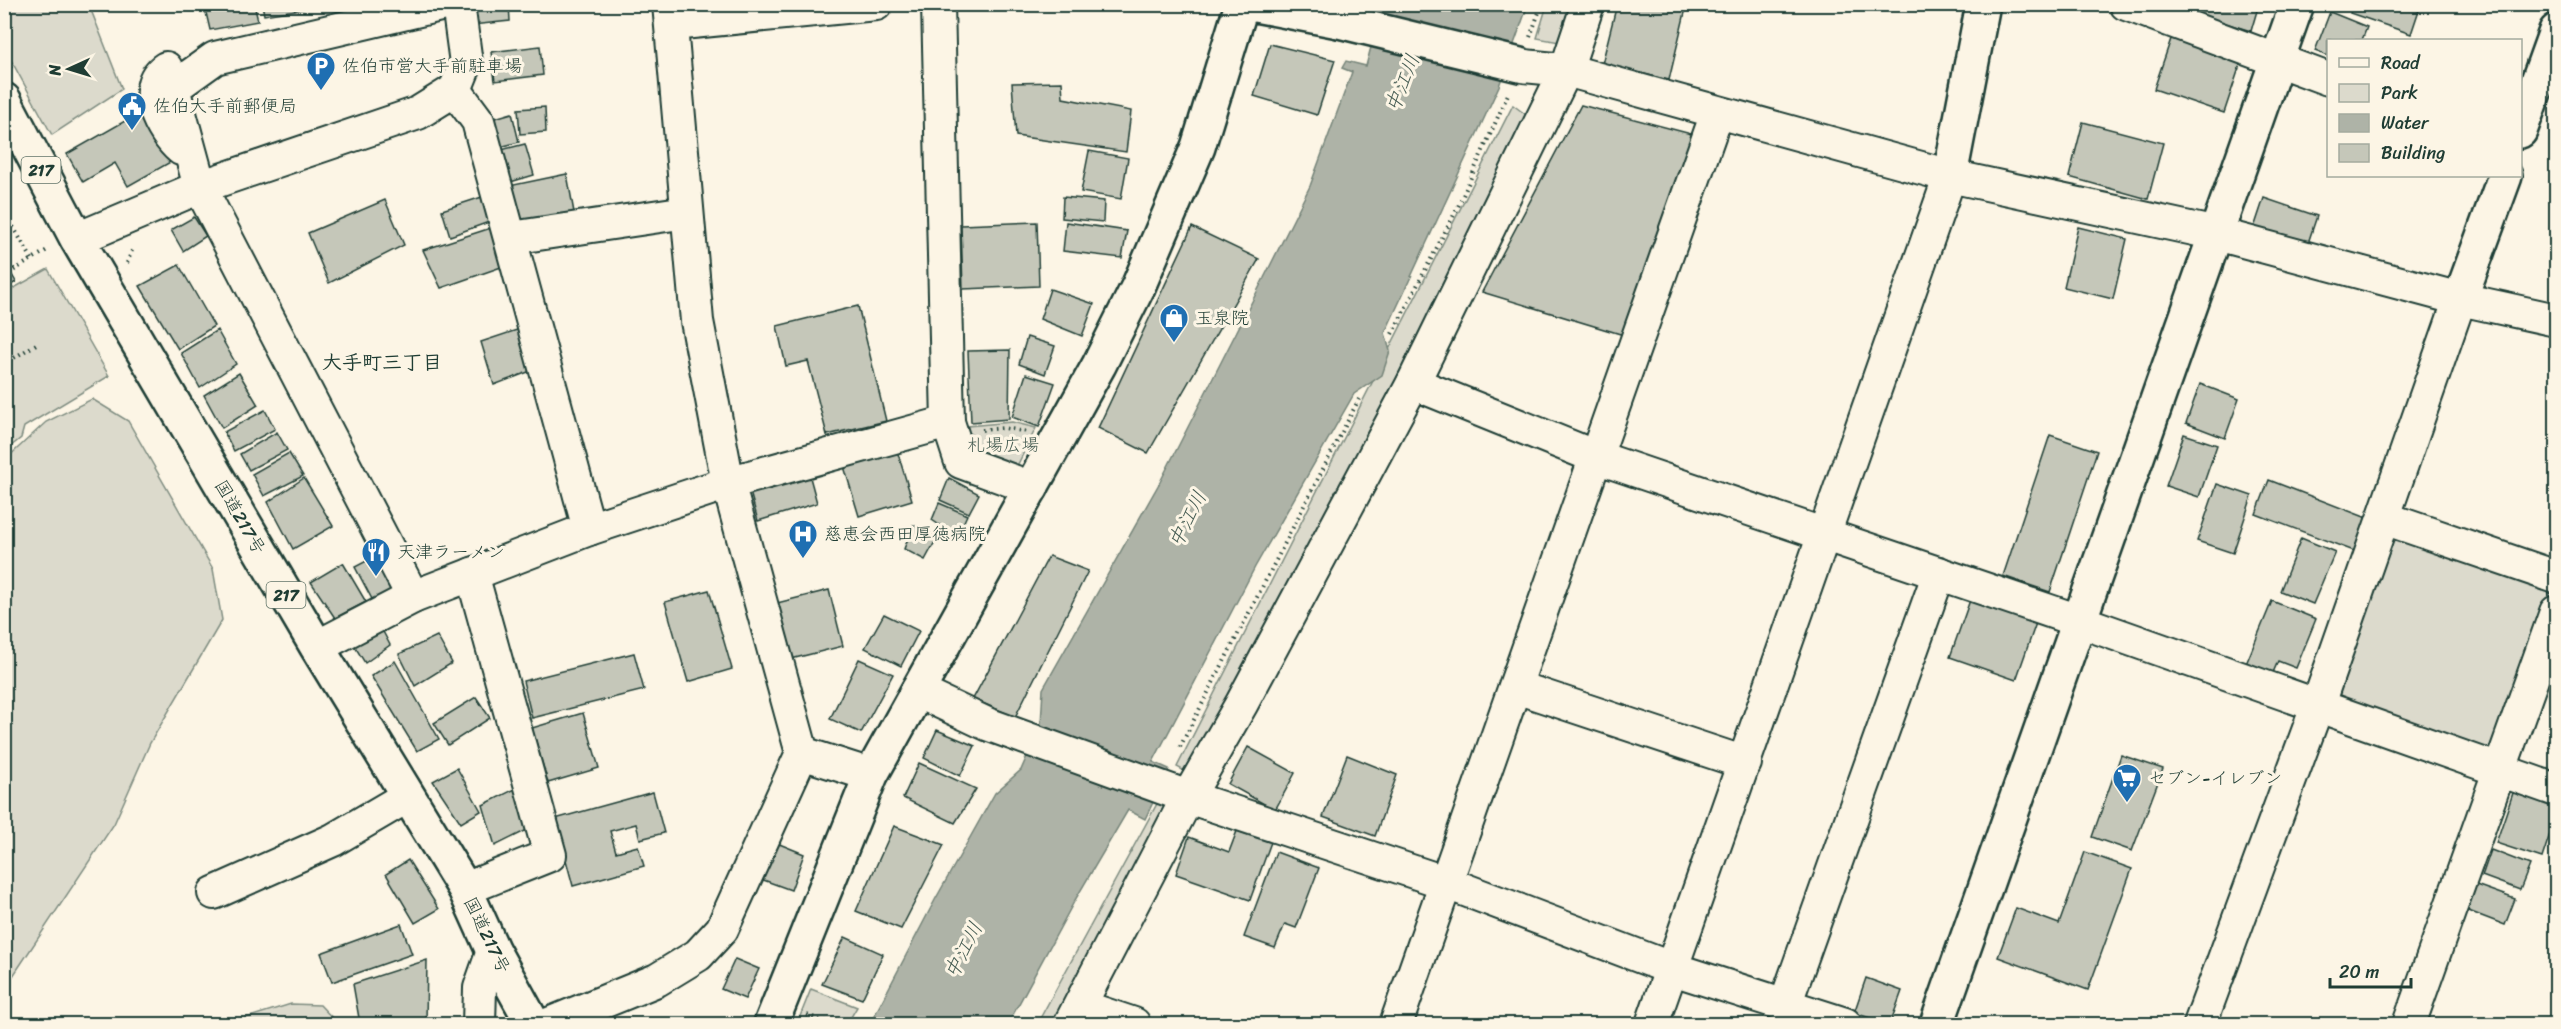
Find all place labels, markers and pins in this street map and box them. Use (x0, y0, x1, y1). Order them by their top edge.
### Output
parking icon: 佐伯市営大手前駐車場 (305, 50, 337, 92)
place label: 佐伯市営大手前駐車場 (342, 50, 522, 82)
public building icon: 佐伯大手前郵便局 (116, 90, 148, 132)
place label: 佐伯大手前郵便局 (153, 90, 297, 122)
shop icon: 玉泉院 (1158, 302, 1190, 344)
place label: 玉泉院 (1195, 302, 1249, 334)
hospital icon: 慈恵会西田厚徳病院 (787, 518, 819, 560)
place label: 慈恵会西田厚徳病院 (824, 518, 986, 550)
restaurant icon: 天津ラーメン (360, 536, 392, 578)
place label: 天津ラーメン (397, 536, 505, 568)
supermarket icon: セブン-イレブン (2111, 762, 2143, 804)
place label: セブン-イレブン (2148, 762, 2282, 794)

